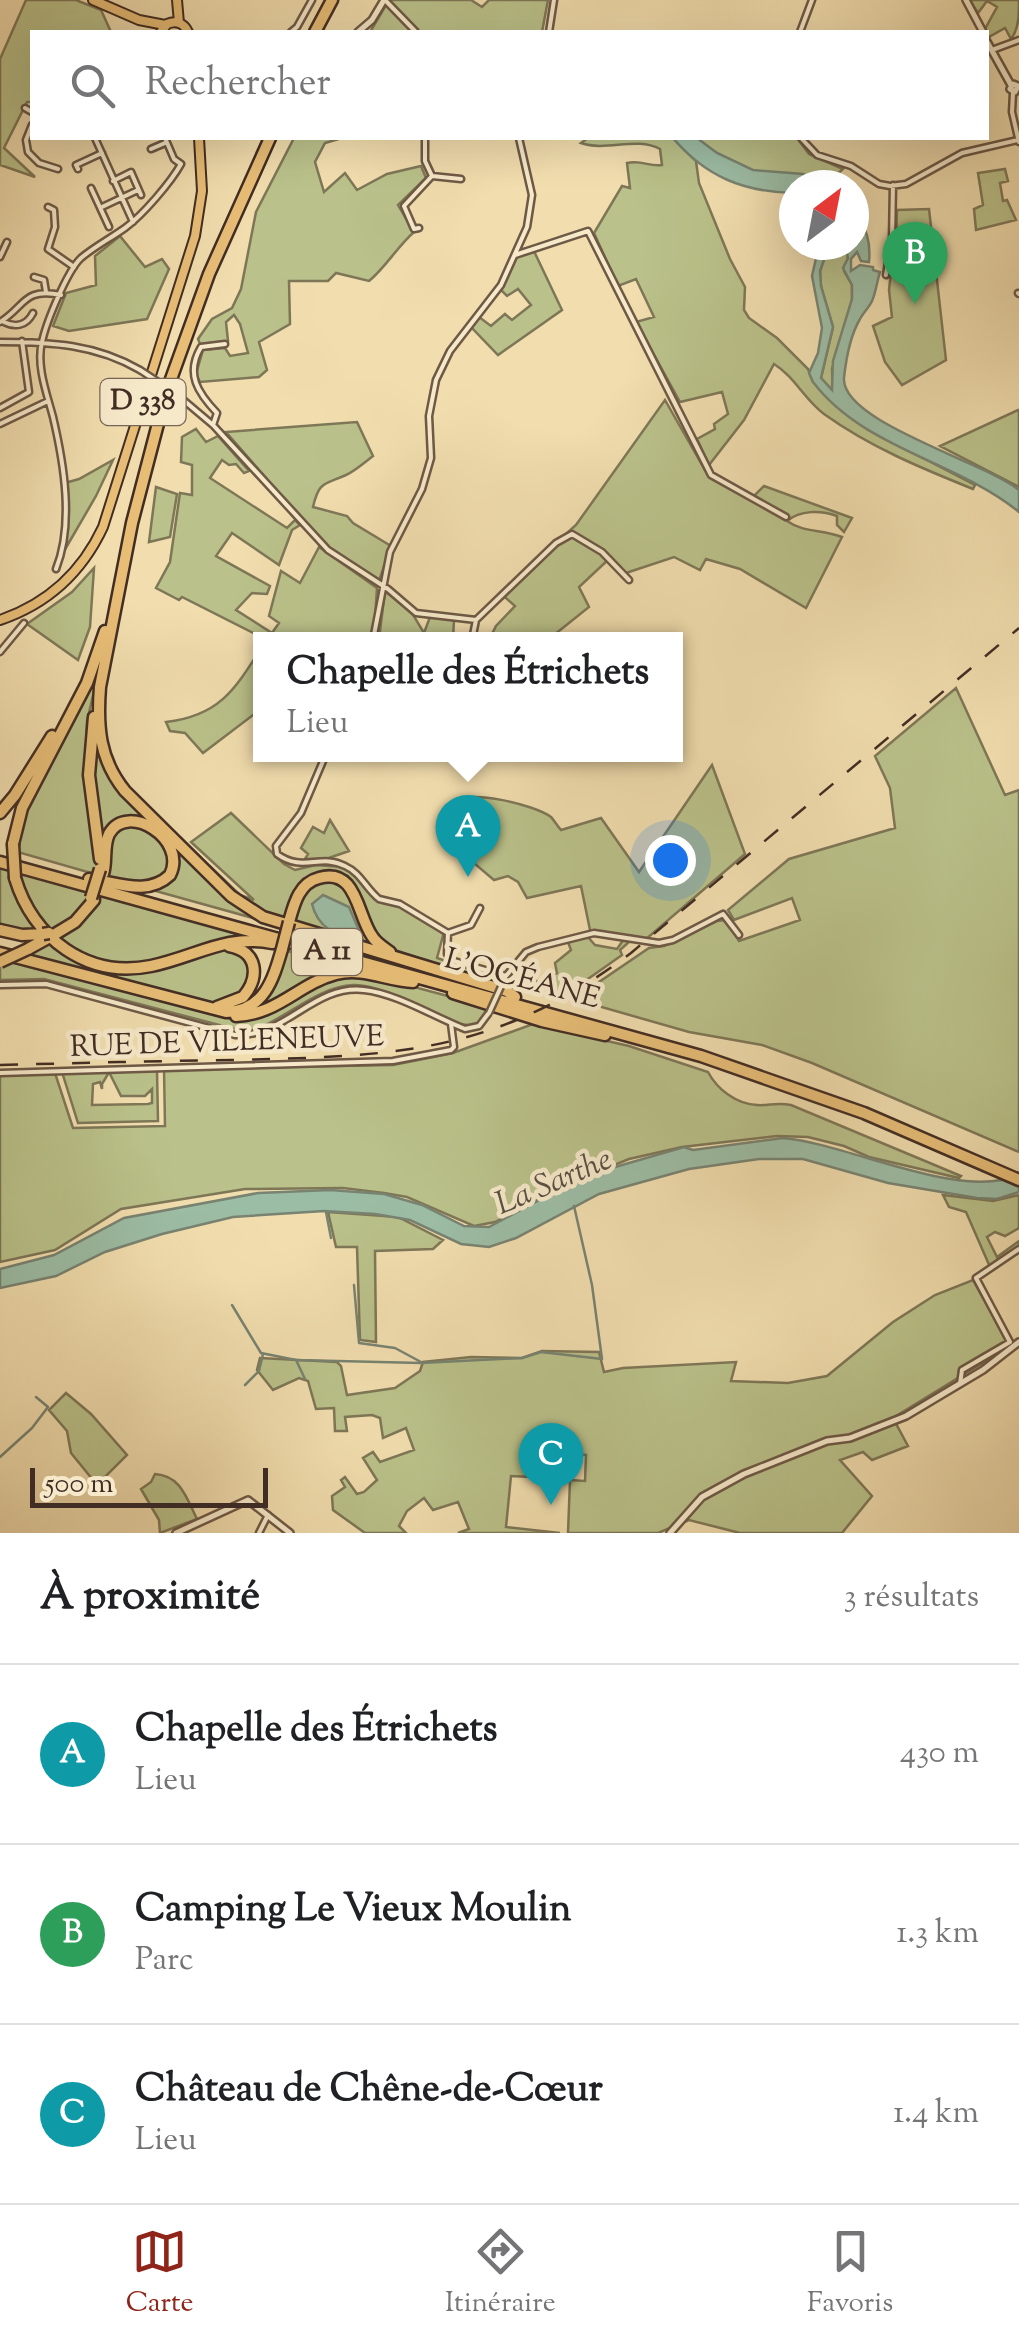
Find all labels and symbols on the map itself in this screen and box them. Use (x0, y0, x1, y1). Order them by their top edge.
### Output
north arrow (779, 170, 869, 260)
pin: B (882, 222, 948, 304)
road number: D 338 (100, 379, 186, 425)
pin: A (436, 794, 500, 877)
your location (645, 835, 696, 886)
road number: A 11 (292, 929, 362, 975)
street label: L’OCÉANE (439, 939, 605, 1021)
street label: RUE DE VILLENEUVE (69, 1016, 385, 1070)
water label: La Sarthe (488, 1138, 620, 1228)
pin: C (518, 1422, 584, 1505)
scale bar (30, 1463, 268, 1508)

